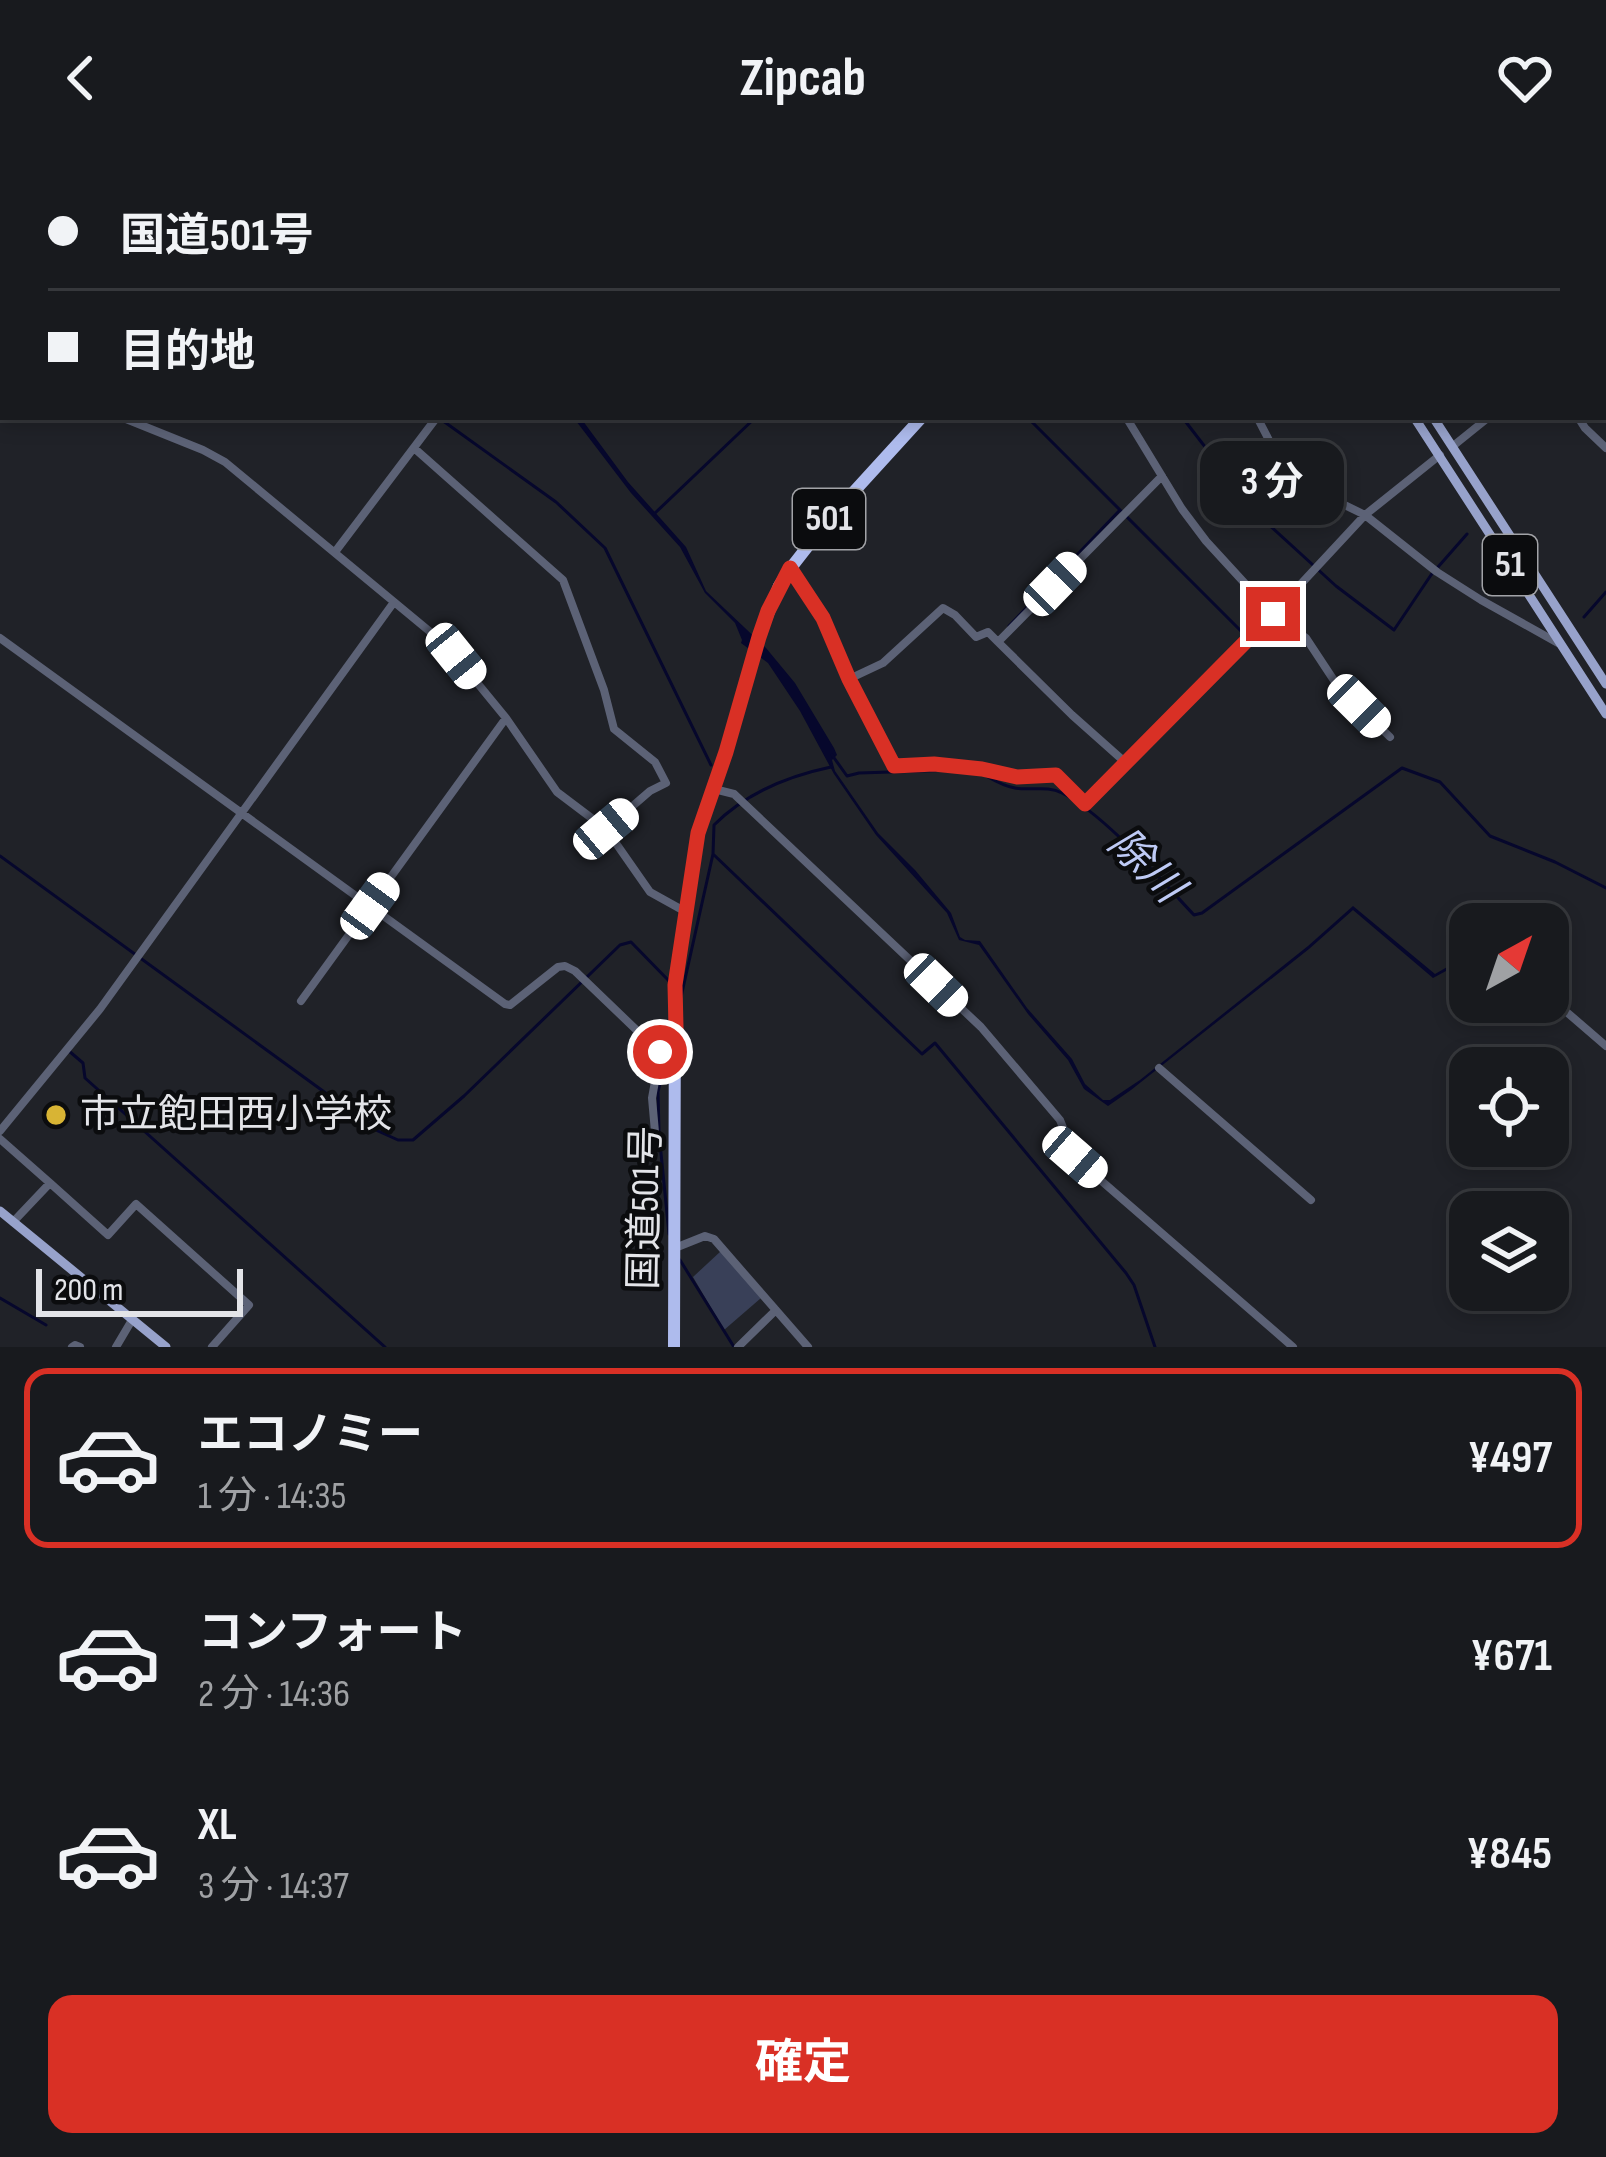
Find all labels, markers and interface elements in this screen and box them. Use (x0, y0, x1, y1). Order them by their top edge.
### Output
icon: back (48, 45, 114, 111)
icon: heart (1492, 45, 1558, 111)
text: Zipcab (740, 46, 866, 111)
text: 国道501号 (120, 209, 314, 264)
text: 目的地 (120, 325, 255, 380)
callout: 3 分 (1201, 440, 1345, 524)
text: 3 分 (1241, 459, 1303, 506)
road number: 501 (793, 489, 865, 549)
road number: 51 (1483, 535, 1537, 595)
car (1017, 546, 1093, 622)
route end (1246, 587, 1300, 641)
car (419, 617, 493, 695)
car (1321, 668, 1397, 744)
car (567, 792, 645, 866)
water label: 除川 (1097, 818, 1196, 917)
car (334, 866, 406, 946)
north arrow (1449, 903, 1569, 1023)
map controls (1449, 903, 1569, 1311)
car (898, 947, 974, 1023)
route start (633, 1025, 687, 1079)
button: locate (1449, 1047, 1569, 1167)
place label: 市立飽田西小学校 (80, 1092, 392, 1139)
marker: 市立飽田西小学校 (43, 1102, 69, 1128)
car (1036, 1120, 1114, 1194)
street label: 国道501号 (621, 1126, 671, 1290)
button: layers (1449, 1191, 1569, 1311)
scale bar (36, 1263, 243, 1316)
text: 200 m (54, 1270, 123, 1310)
icon: car (54, 1404, 162, 1512)
text: エコノミー (198, 1408, 423, 1463)
text: ¥497 (1468, 1431, 1552, 1486)
text: 1 分 · 14:35 (198, 1473, 346, 1520)
icon: car (54, 1602, 162, 1710)
text: コンフォート (198, 1606, 467, 1661)
text: ¥671 (1470, 1629, 1552, 1684)
text: 2 分 · 14:36 (198, 1671, 350, 1718)
text: XL (198, 1798, 237, 1853)
icon: car (54, 1800, 162, 1908)
text: ¥845 (1466, 1827, 1552, 1882)
text: 3 分 · 14:37 (198, 1863, 349, 1910)
button: 確定 (48, 1995, 1558, 2133)

